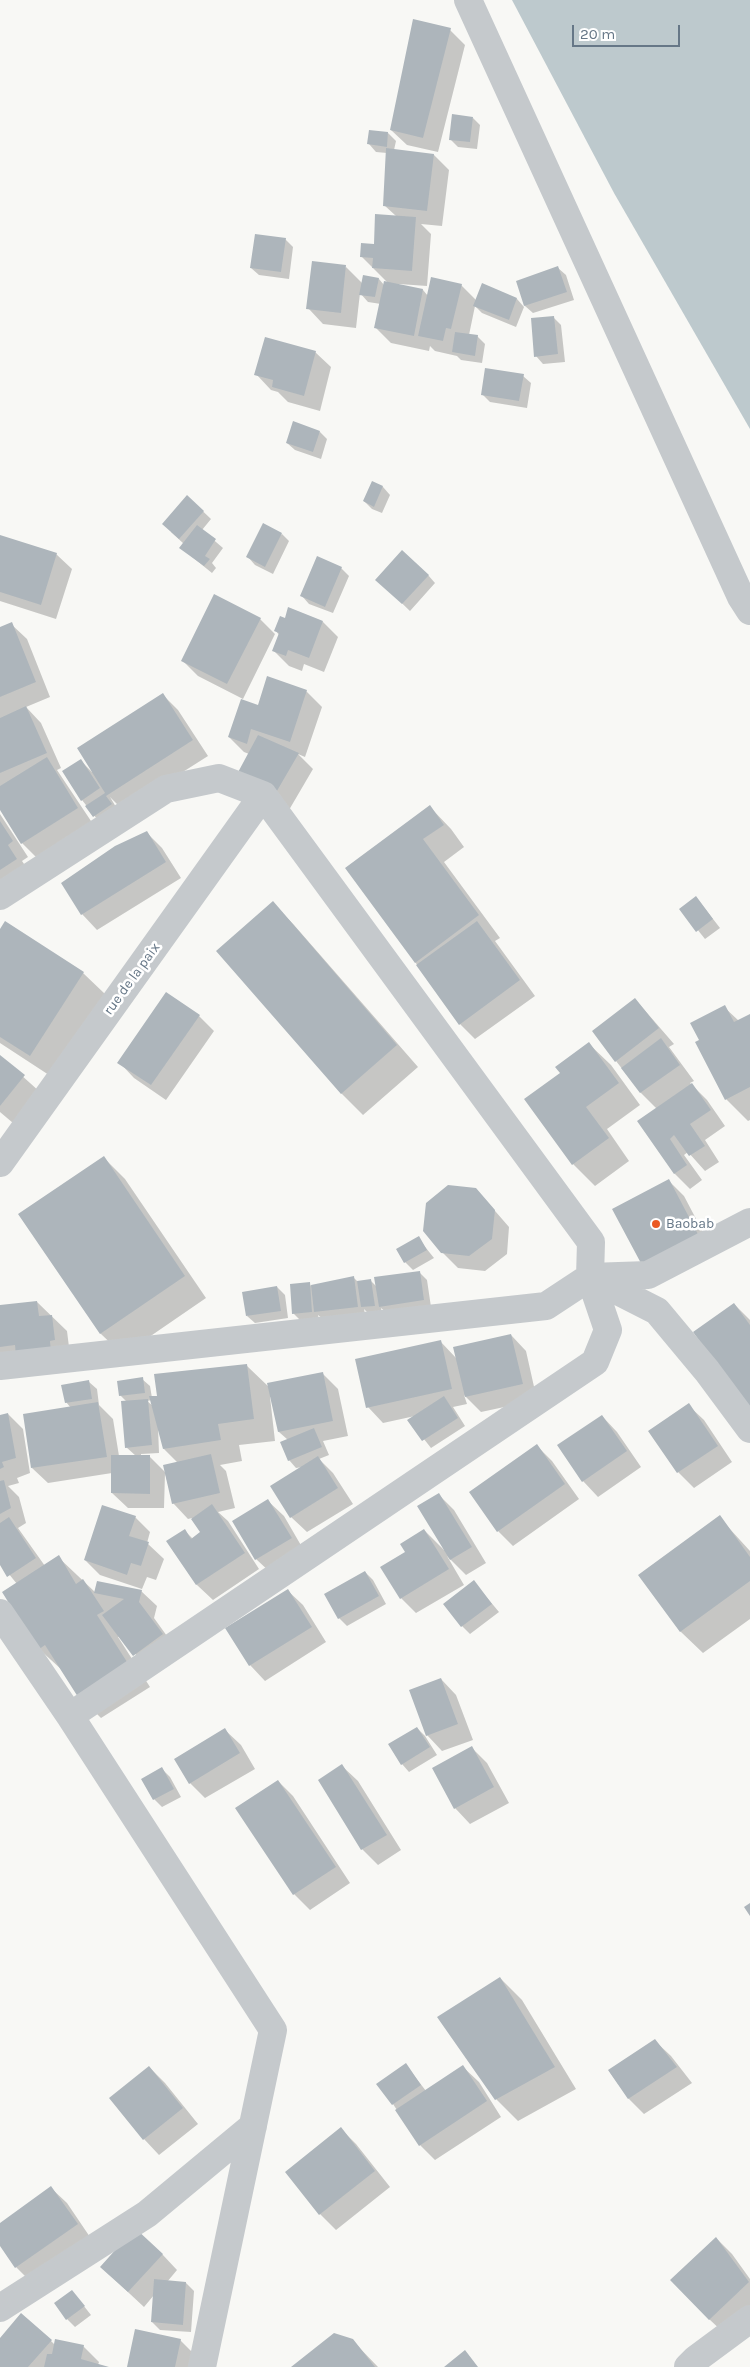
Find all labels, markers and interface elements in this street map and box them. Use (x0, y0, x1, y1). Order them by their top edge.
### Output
scale bar (575, 15, 682, 47)
text: 20 m (580, 25, 615, 43)
street label: rue de la paix (100, 940, 164, 1018)
place label: Baobab (666, 1216, 714, 1232)
marker: Baobab (650, 1218, 662, 1230)

